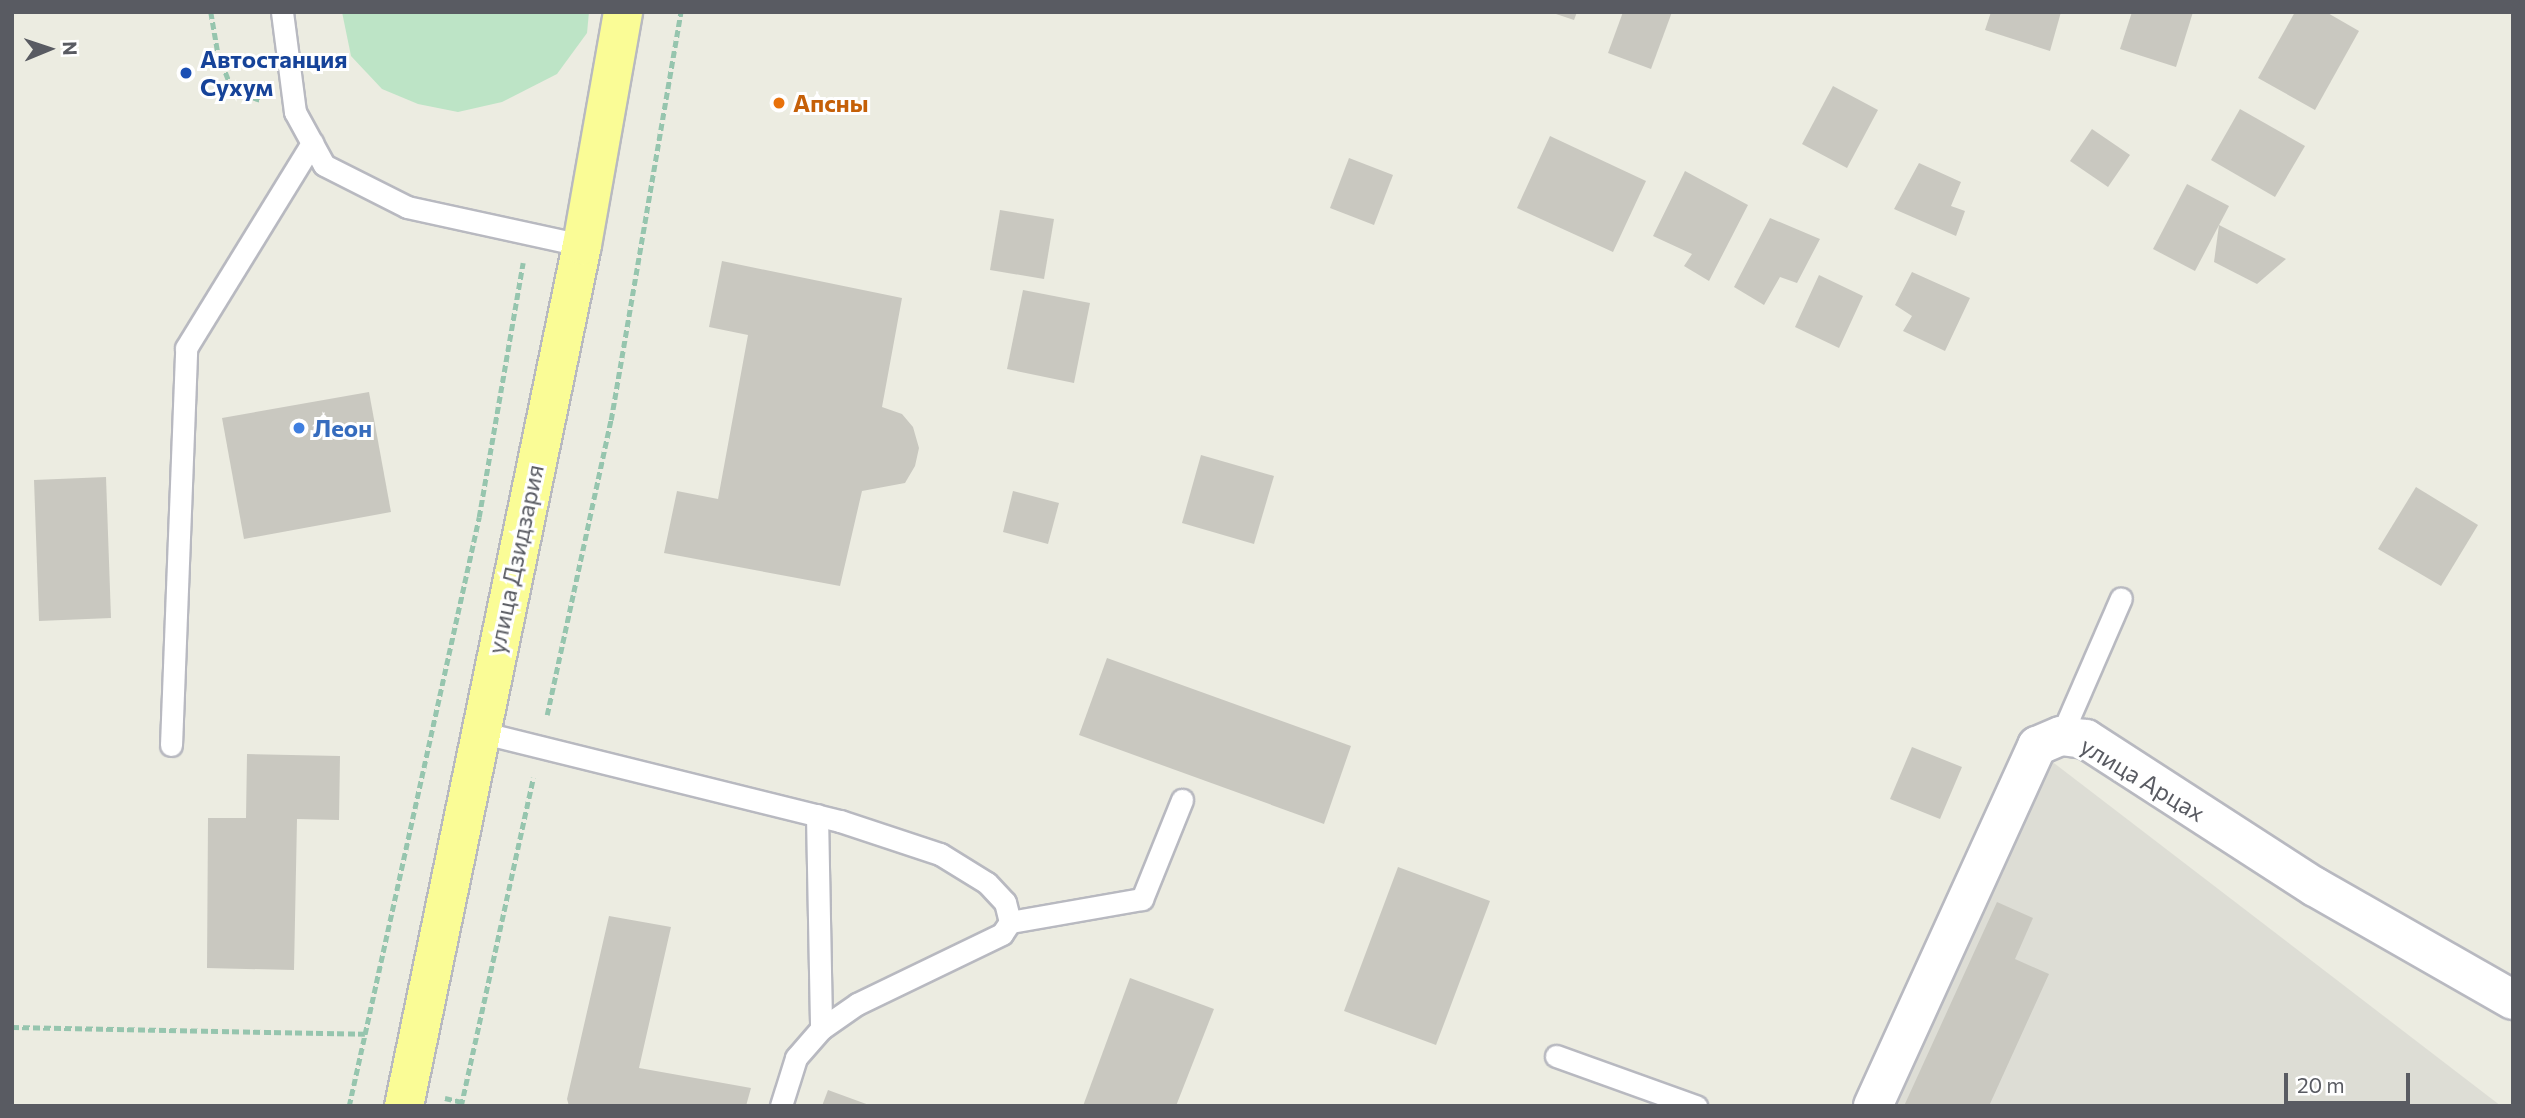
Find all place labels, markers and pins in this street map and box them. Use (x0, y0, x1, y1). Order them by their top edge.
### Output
place label: Автостанция Сухум (200, 45, 348, 101)
marker: Автостанция Сухум (178, 65, 194, 81)
place label: Апсны (793, 89, 868, 117)
marker: Апсны (771, 95, 787, 111)
place label: Леон (313, 414, 372, 442)
marker: Леон (291, 420, 307, 436)

